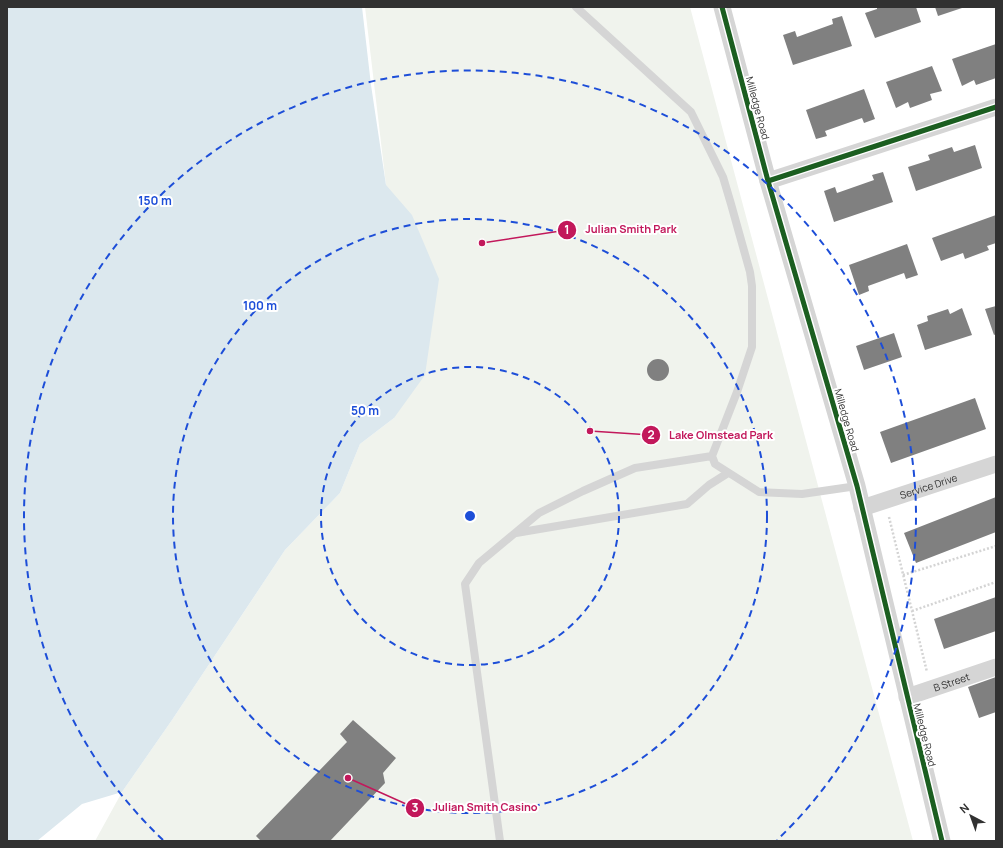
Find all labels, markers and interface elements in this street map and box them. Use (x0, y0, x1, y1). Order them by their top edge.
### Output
street label: Milledge Road (743, 75, 773, 141)
text: 150 m (138, 192, 172, 209)
callout: Julian Smith Park (557, 218, 684, 241)
text: 1 (564, 221, 570, 238)
text: Julian Smith Park (585, 221, 678, 236)
text: 100 m (243, 297, 277, 314)
street label: Milledge Road (831, 387, 863, 453)
text: 50 m (351, 402, 379, 419)
callout: Lake Olmstead Park (641, 424, 781, 447)
text: 2 (647, 426, 655, 443)
text: Lake Olmstead Park (669, 427, 774, 442)
street label: Service Drive (898, 470, 959, 502)
centre of rings (463, 509, 477, 523)
street label: B Street (931, 669, 972, 695)
street label: Milledge Road (910, 702, 940, 768)
callout: Julian Smith Casino (405, 796, 546, 819)
north arrow (951, 796, 991, 836)
text: 3 (412, 799, 419, 816)
text: Julian Smith Casino (432, 799, 538, 814)
text: N (956, 800, 972, 816)

